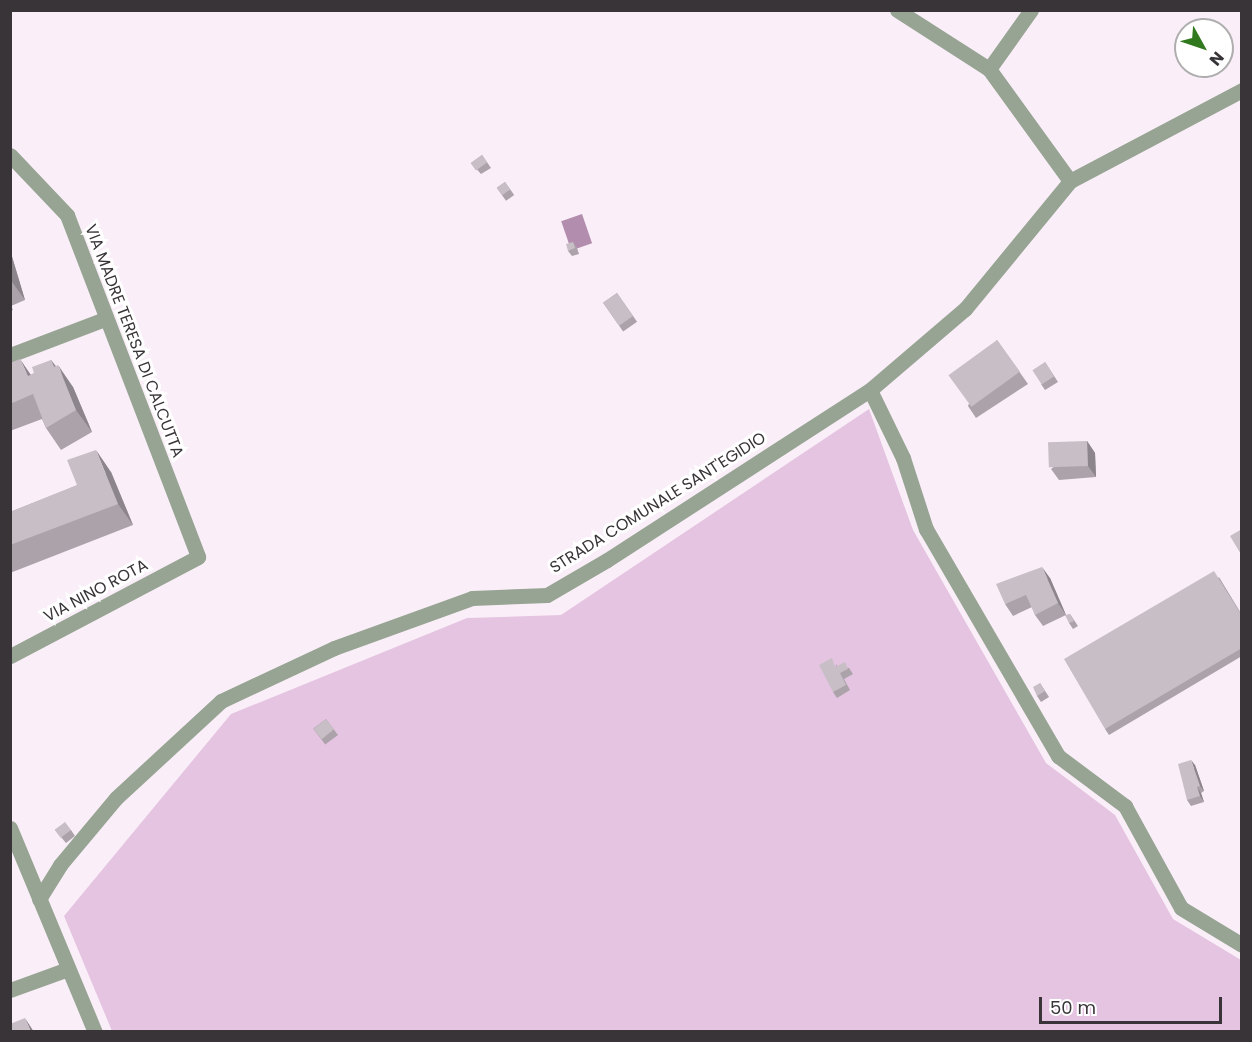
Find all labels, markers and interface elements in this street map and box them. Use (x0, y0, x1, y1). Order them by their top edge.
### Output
north arrow (1174, 18, 1234, 78)
text: N (1204, 47, 1229, 71)
street label: VIA MADRE TERESA DI CALCUTTA (81, 222, 187, 460)
street label: STRADA COMUNALE SANT'EGIDIO (547, 428, 769, 578)
street label: VIA NINO ROTA (41, 556, 151, 626)
scale bar (1042, 985, 1225, 1023)
text: 50 m (1050, 995, 1096, 1020)

